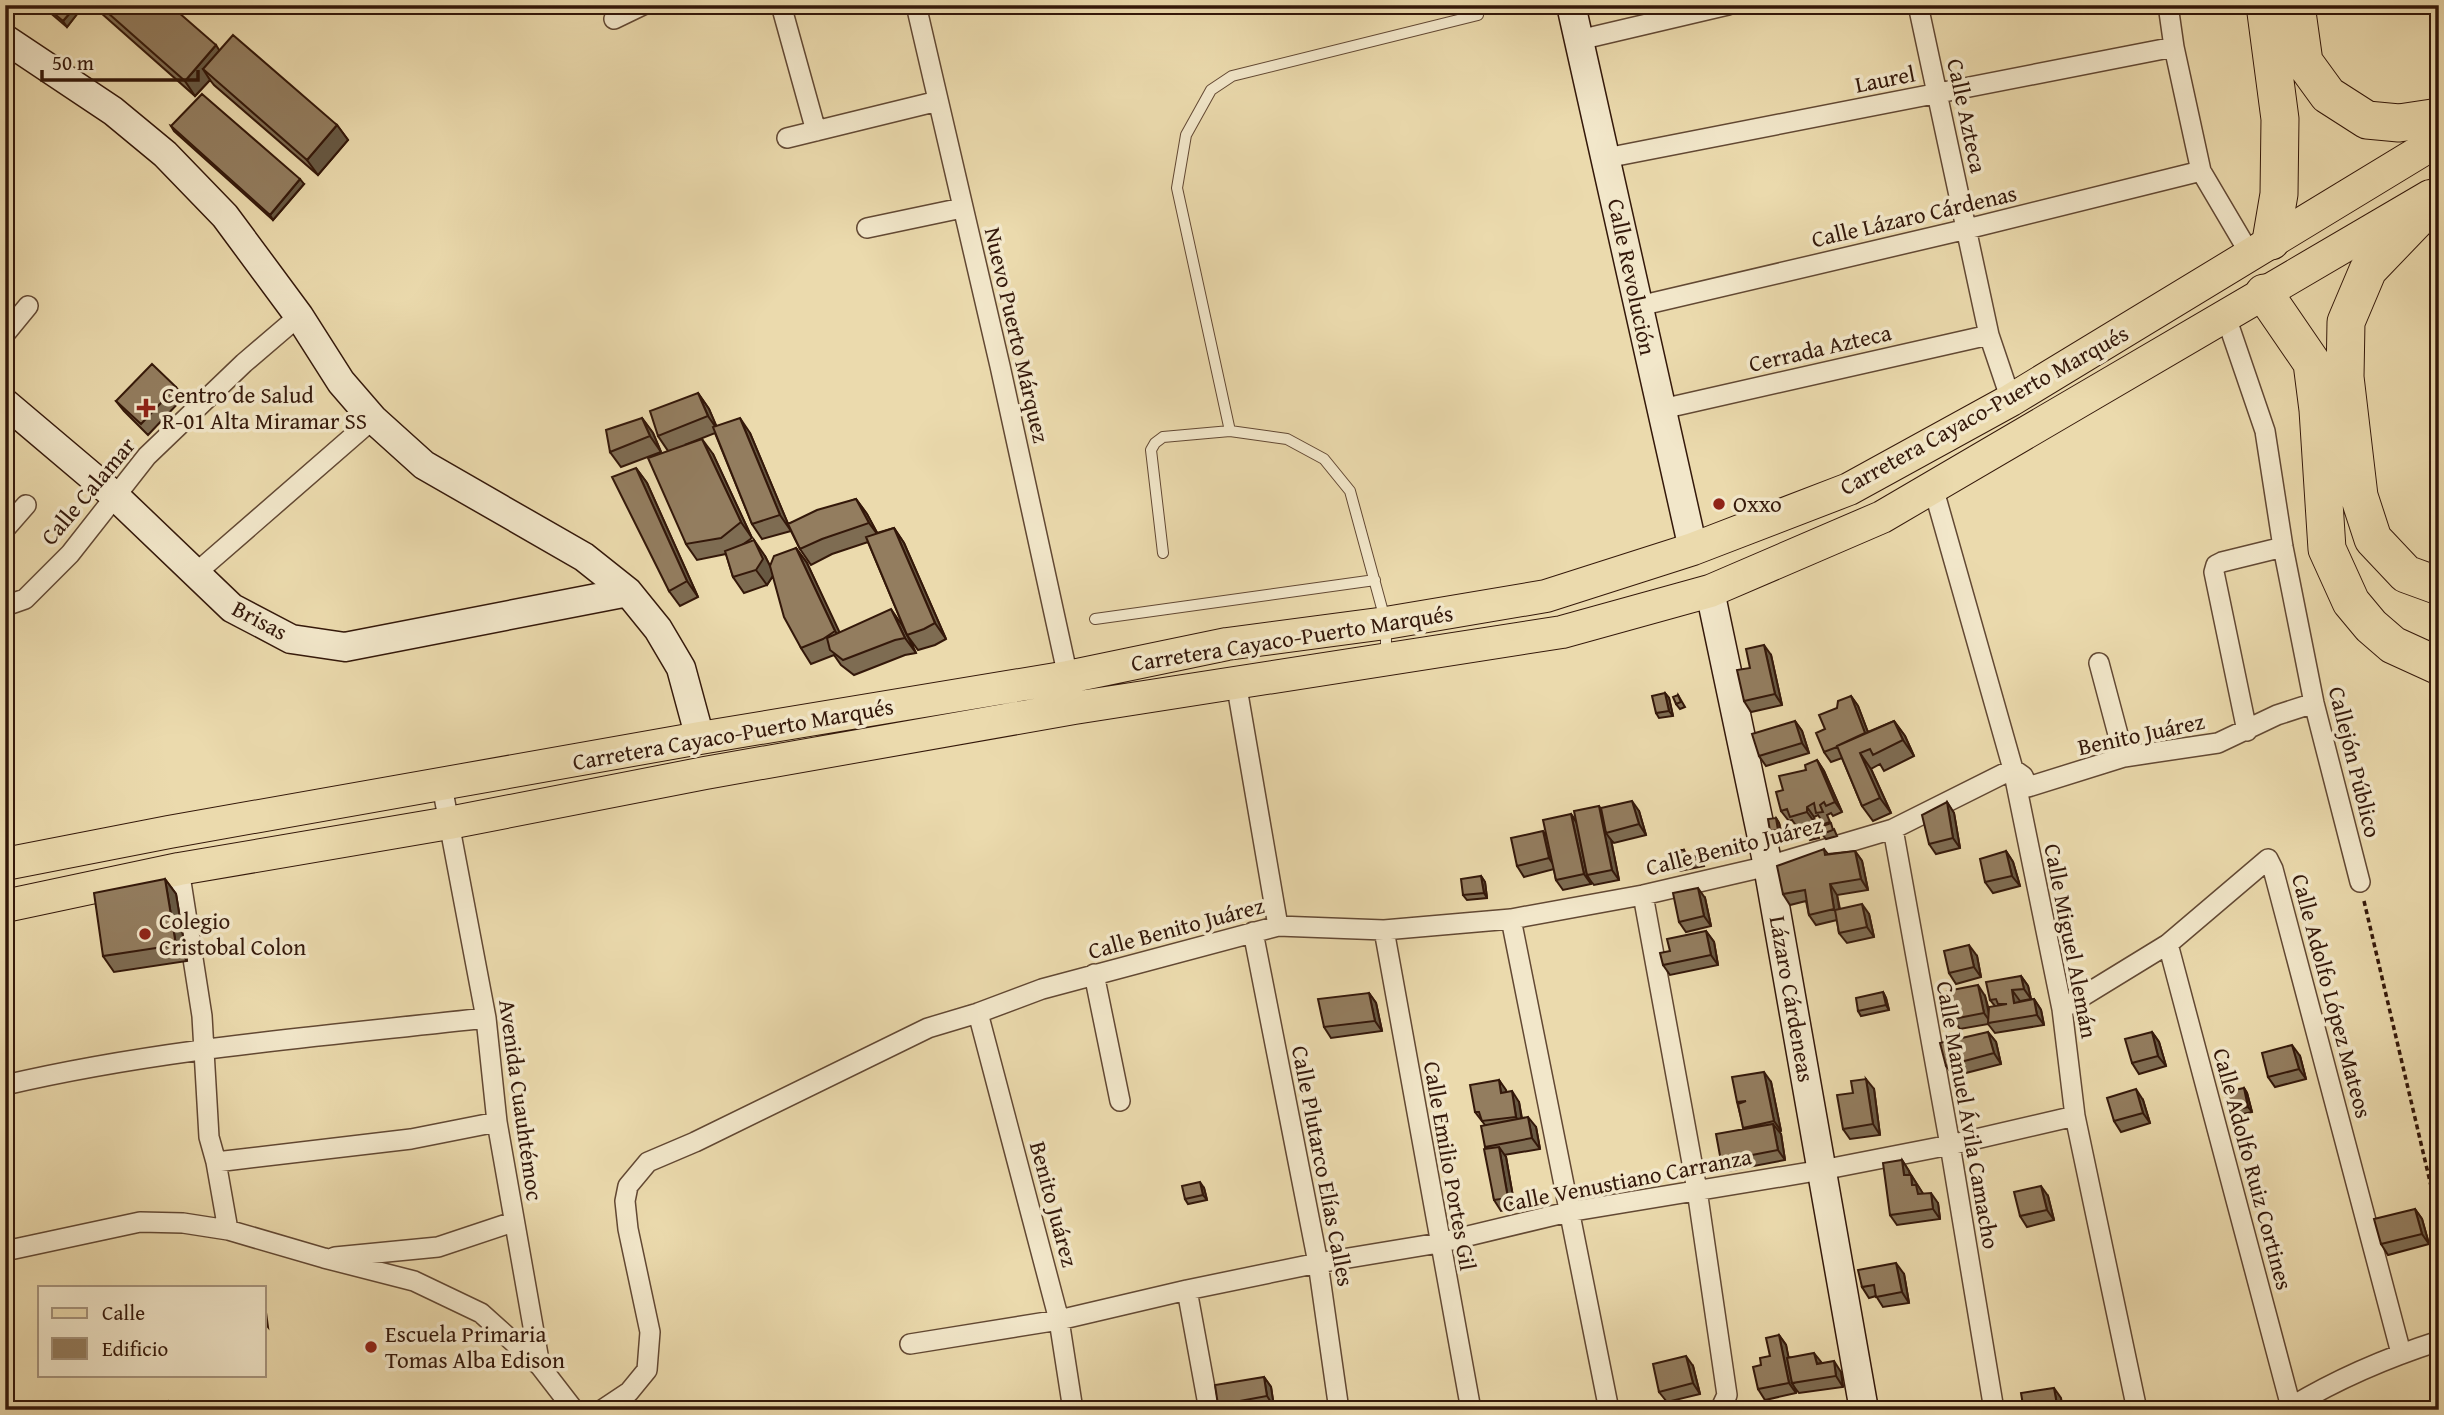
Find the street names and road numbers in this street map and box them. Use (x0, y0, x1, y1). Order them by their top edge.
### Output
street label: Calle Azteca (1939, 56, 1996, 176)
street label: Laurel (1852, 57, 1918, 101)
street label: Calle Lázaro Cárdenas (1808, 176, 2020, 255)
street label: Calle Revolución (1600, 196, 1665, 358)
street label: Nuevo Puerto Márquez (977, 224, 1058, 446)
street label: Cerrada Azteca (1745, 315, 1894, 380)
street label: Carretera Cayaco-Puerto Marqués (1833, 316, 2134, 503)
street label: Calle Calamar (33, 429, 143, 552)
street label: Brisas (227, 591, 294, 648)
street label: Carretera Cayaco-Puerto Marqués (1129, 596, 1455, 679)
street label: Callejón Público (2321, 683, 2390, 841)
street label: Carretera Cayaco-Puerto Marqués (570, 689, 896, 778)
street label: Benito Juárez (2075, 704, 2207, 763)
street label: Calle Benito Juárez (1642, 808, 1826, 883)
street label: Calle Miguel Alemán (2036, 841, 2107, 1041)
street label: Calle Adolfo López Mateos (2284, 870, 2381, 1122)
street label: Calle Benito Juárez (1084, 888, 1267, 967)
street label: Lázaro Cárdeneas (1762, 913, 1823, 1085)
street label: Calle Manuel Ávila Camacho (1929, 978, 2008, 1251)
street label: Avenida Cuauhtémoc (491, 997, 552, 1203)
street label: Calle Plutarco Elías Calles (1284, 1043, 1363, 1289)
street label: Calle Adolfo Ruiz Cortines (2205, 1044, 2302, 1293)
street label: Calle Emilio Portes Gil (1416, 1059, 1485, 1273)
street label: Benito Juárez (1022, 1137, 1087, 1270)
street label: Calle Venustiano Carranza (1500, 1139, 1754, 1220)

